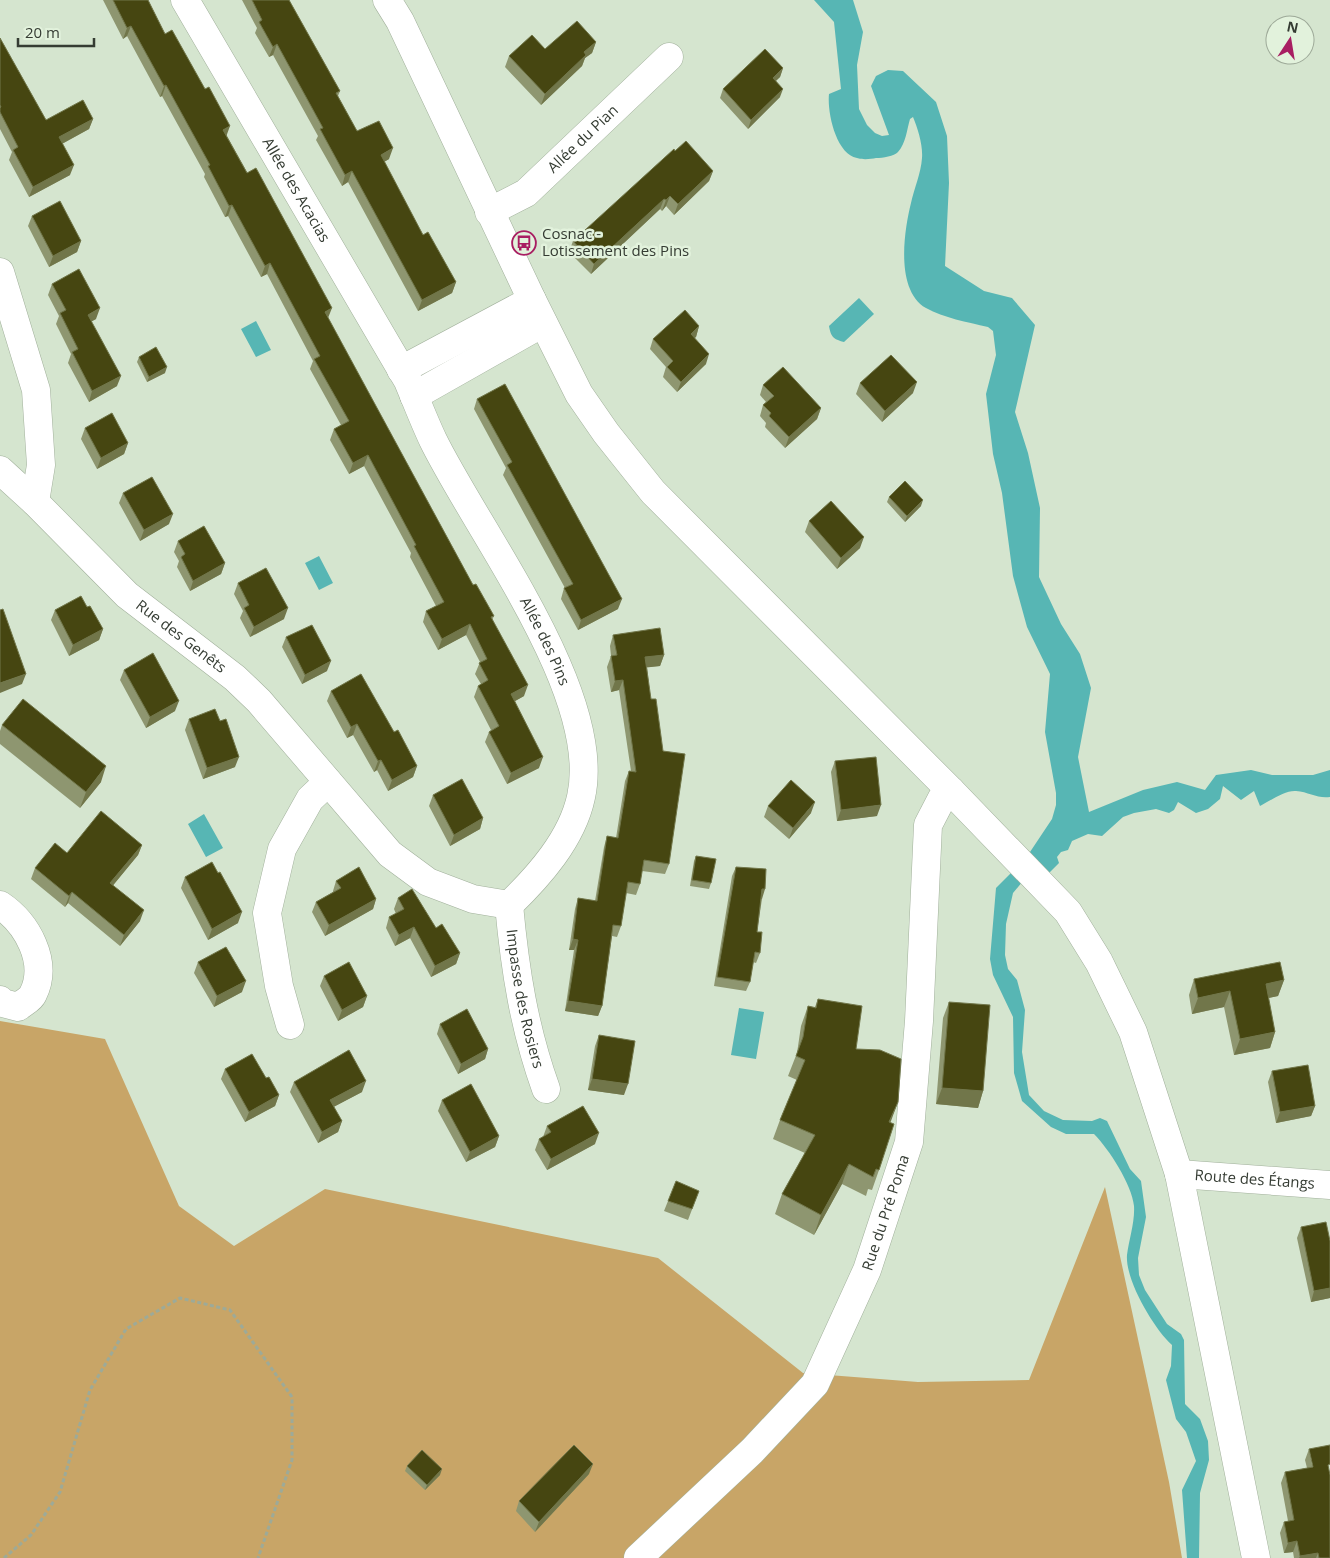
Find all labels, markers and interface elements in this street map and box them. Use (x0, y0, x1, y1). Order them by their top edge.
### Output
scale bar (18, 15, 94, 47)
north arrow (1265, 15, 1315, 65)
text: N (1285, 16, 1300, 37)
text: 20 m (25, 22, 60, 42)
street label: Allée du Pian (542, 100, 622, 177)
street label: Allée des Acacias (259, 133, 335, 245)
place label: Cosnac - Lotissement des Pins (542, 223, 689, 260)
bus stop icon: Cosnac - Lotissement des Pins (511, 230, 537, 256)
street label: Allée des Pins (516, 593, 575, 688)
street label: Rue des Genêts (132, 595, 231, 677)
street label: Impasse des Rosiers (502, 928, 549, 1071)
street label: Rue du Pré Poma (857, 1152, 913, 1273)
street label: Route des Étangs (1194, 1164, 1316, 1193)

